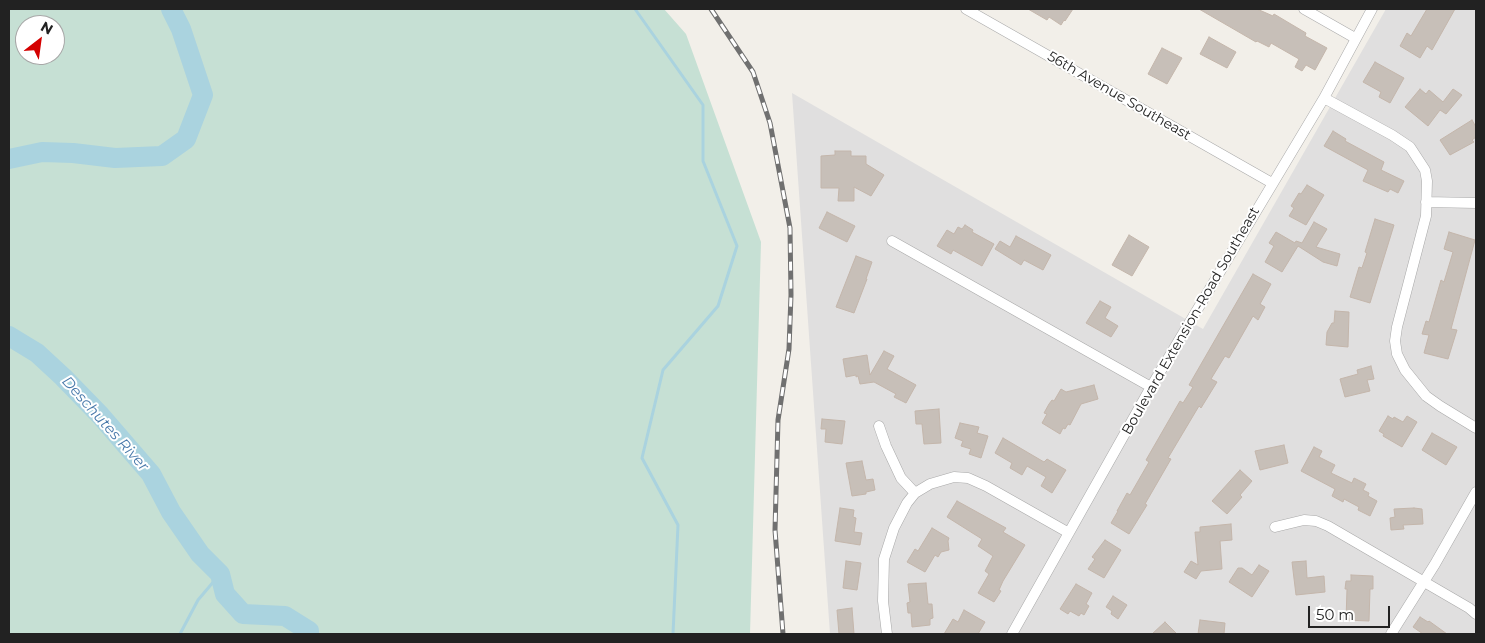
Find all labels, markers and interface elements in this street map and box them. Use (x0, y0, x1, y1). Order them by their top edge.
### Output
north arrow (15, 15, 65, 65)
text: N (38, 17, 56, 38)
street label: 56th Avenue Southeast (1044, 48, 1194, 144)
street label: Boulevard Extension-Road Southeast (1119, 204, 1263, 438)
water label: Deschutes River (58, 373, 152, 475)
scale bar (1310, 596, 1392, 628)
text: 50 m (1316, 605, 1354, 624)

